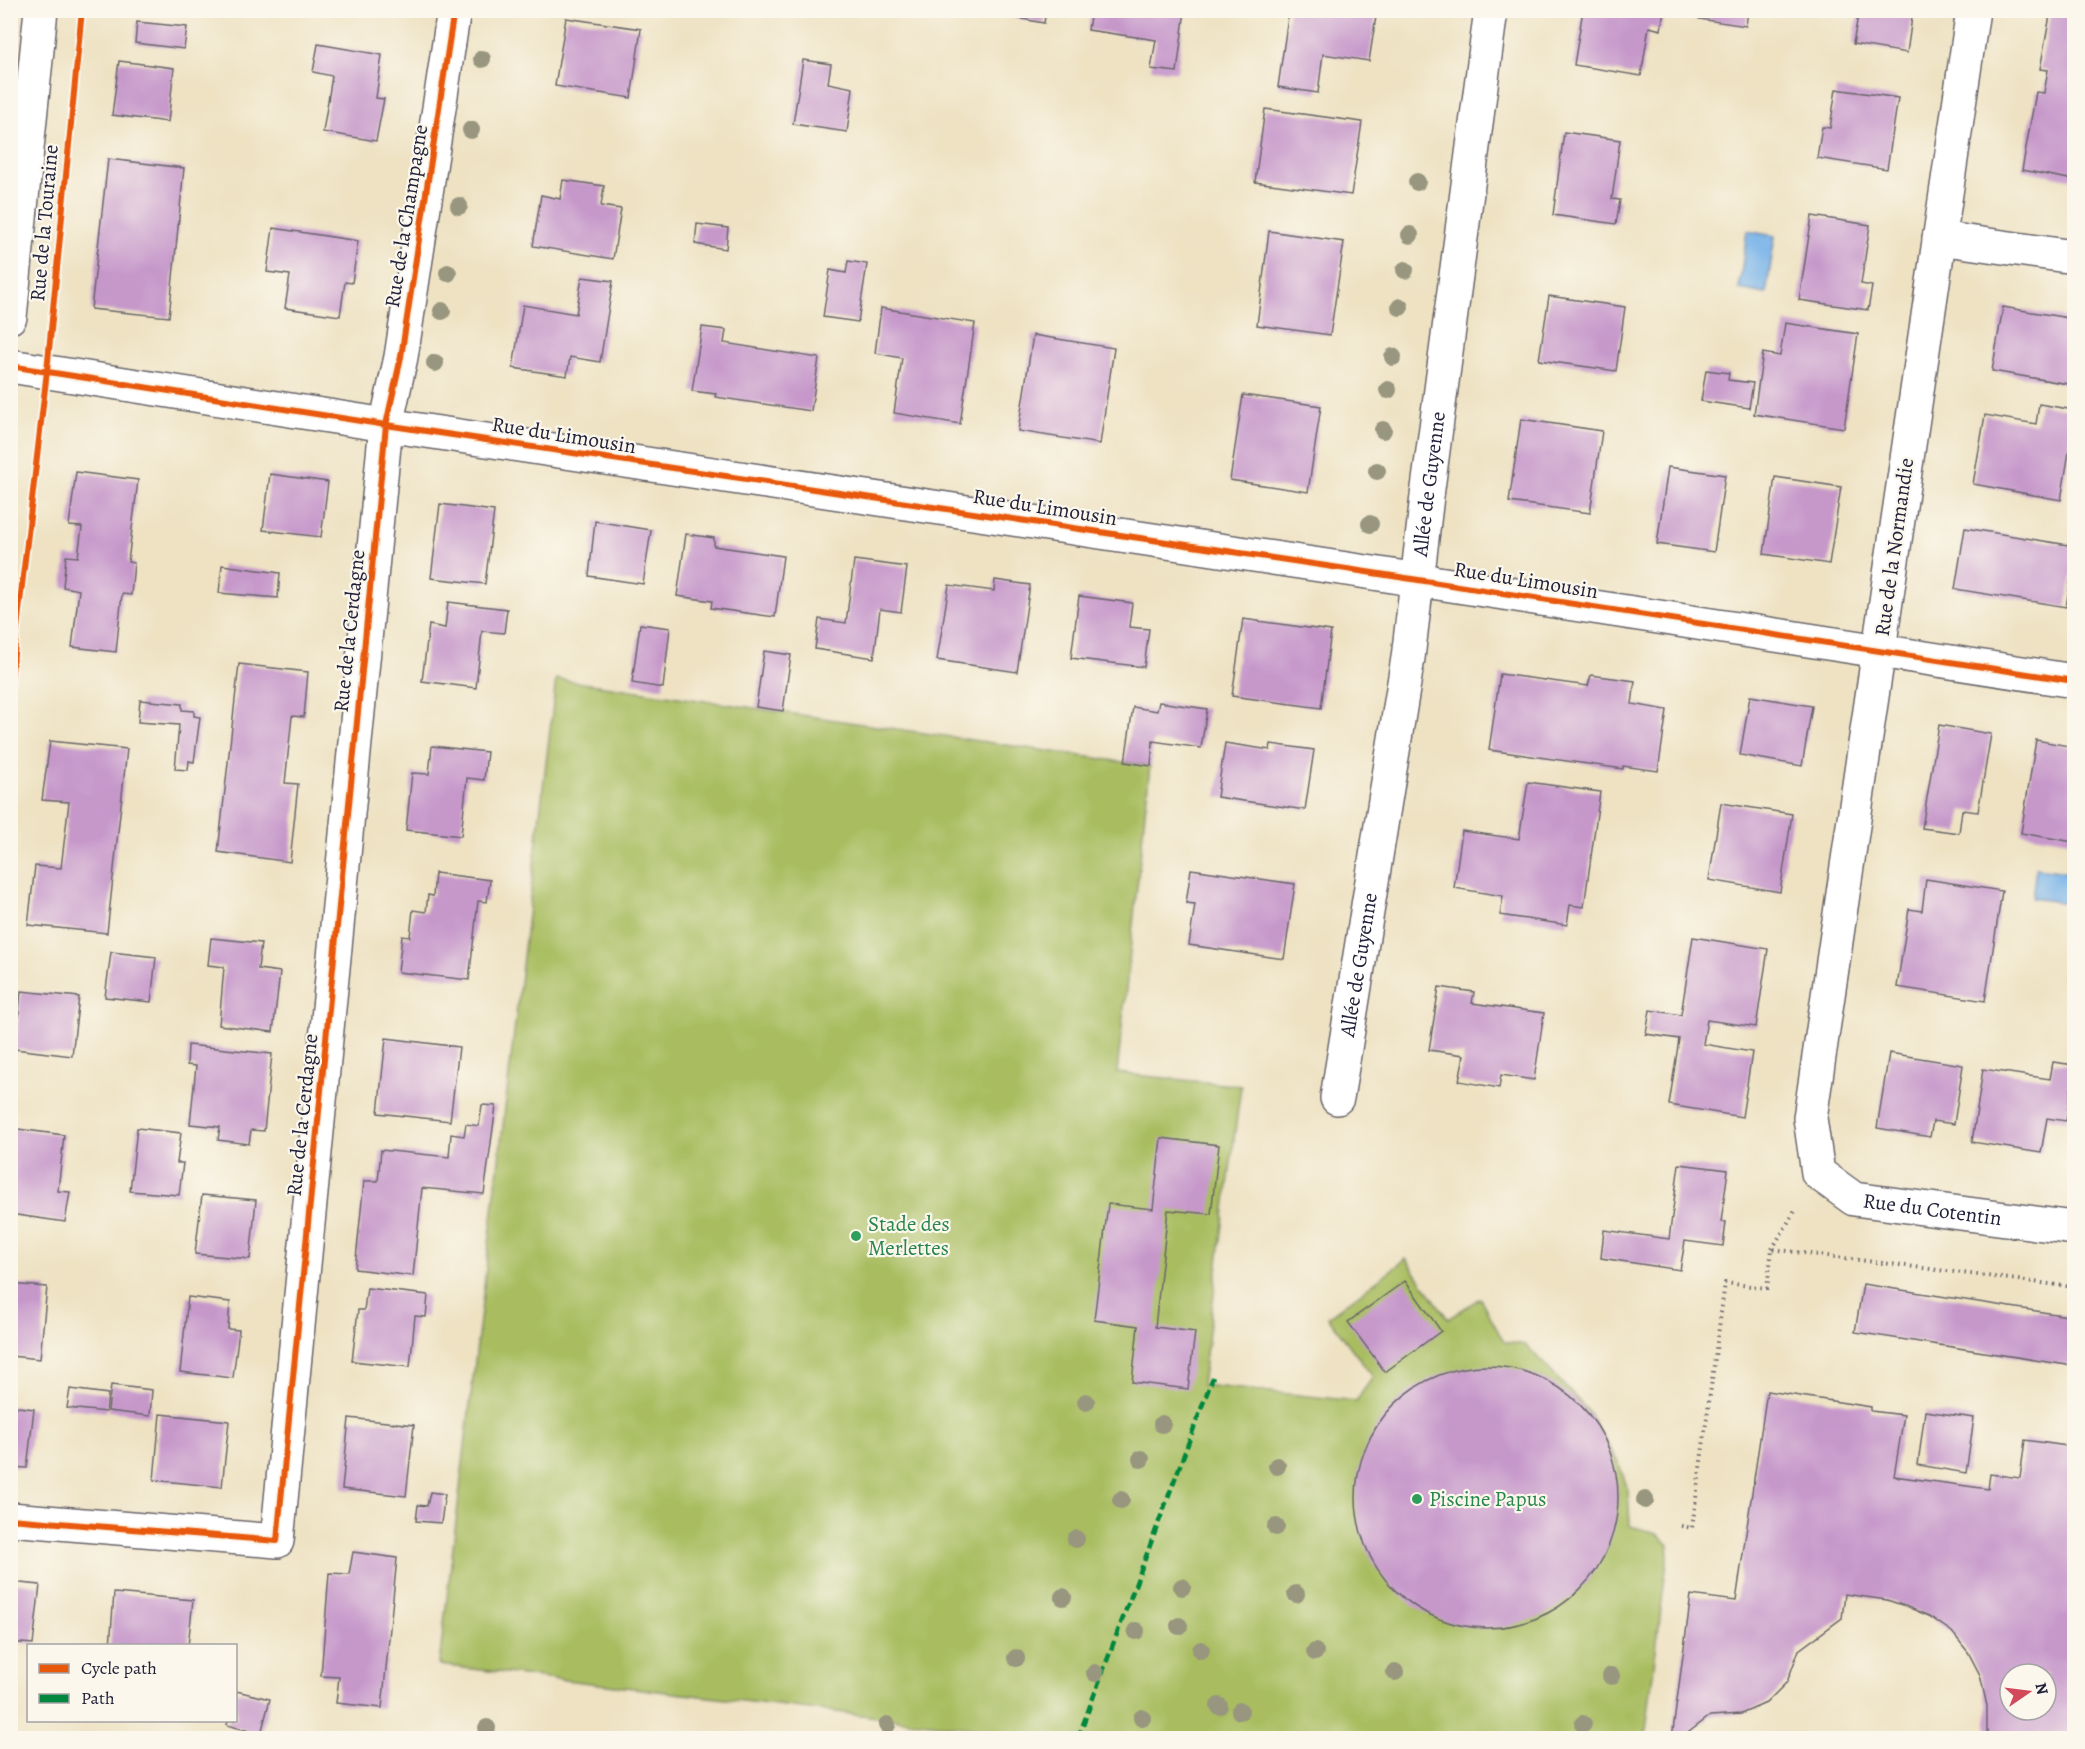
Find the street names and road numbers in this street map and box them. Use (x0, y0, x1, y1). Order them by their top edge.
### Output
street label: Rue de la Champagne (378, 122, 434, 310)
street label: Rue de la Touraine (23, 143, 65, 303)
street label: Rue du Limousin (490, 410, 638, 460)
street label: Allée de Guyenne (1406, 410, 1452, 559)
street label: Rue de la Normandie (1868, 456, 1920, 638)
street label: Rue du Limousin (971, 482, 1119, 532)
street label: Rue de la Cerdagne (327, 548, 371, 714)
street label: Rue du Limousin (1452, 555, 1600, 605)
street label: Allée de Guyenne (1333, 890, 1384, 1040)
street label: Rue de la Cerdagne (280, 1032, 324, 1198)
street label: Rue du Cotentin (1861, 1186, 2003, 1232)

